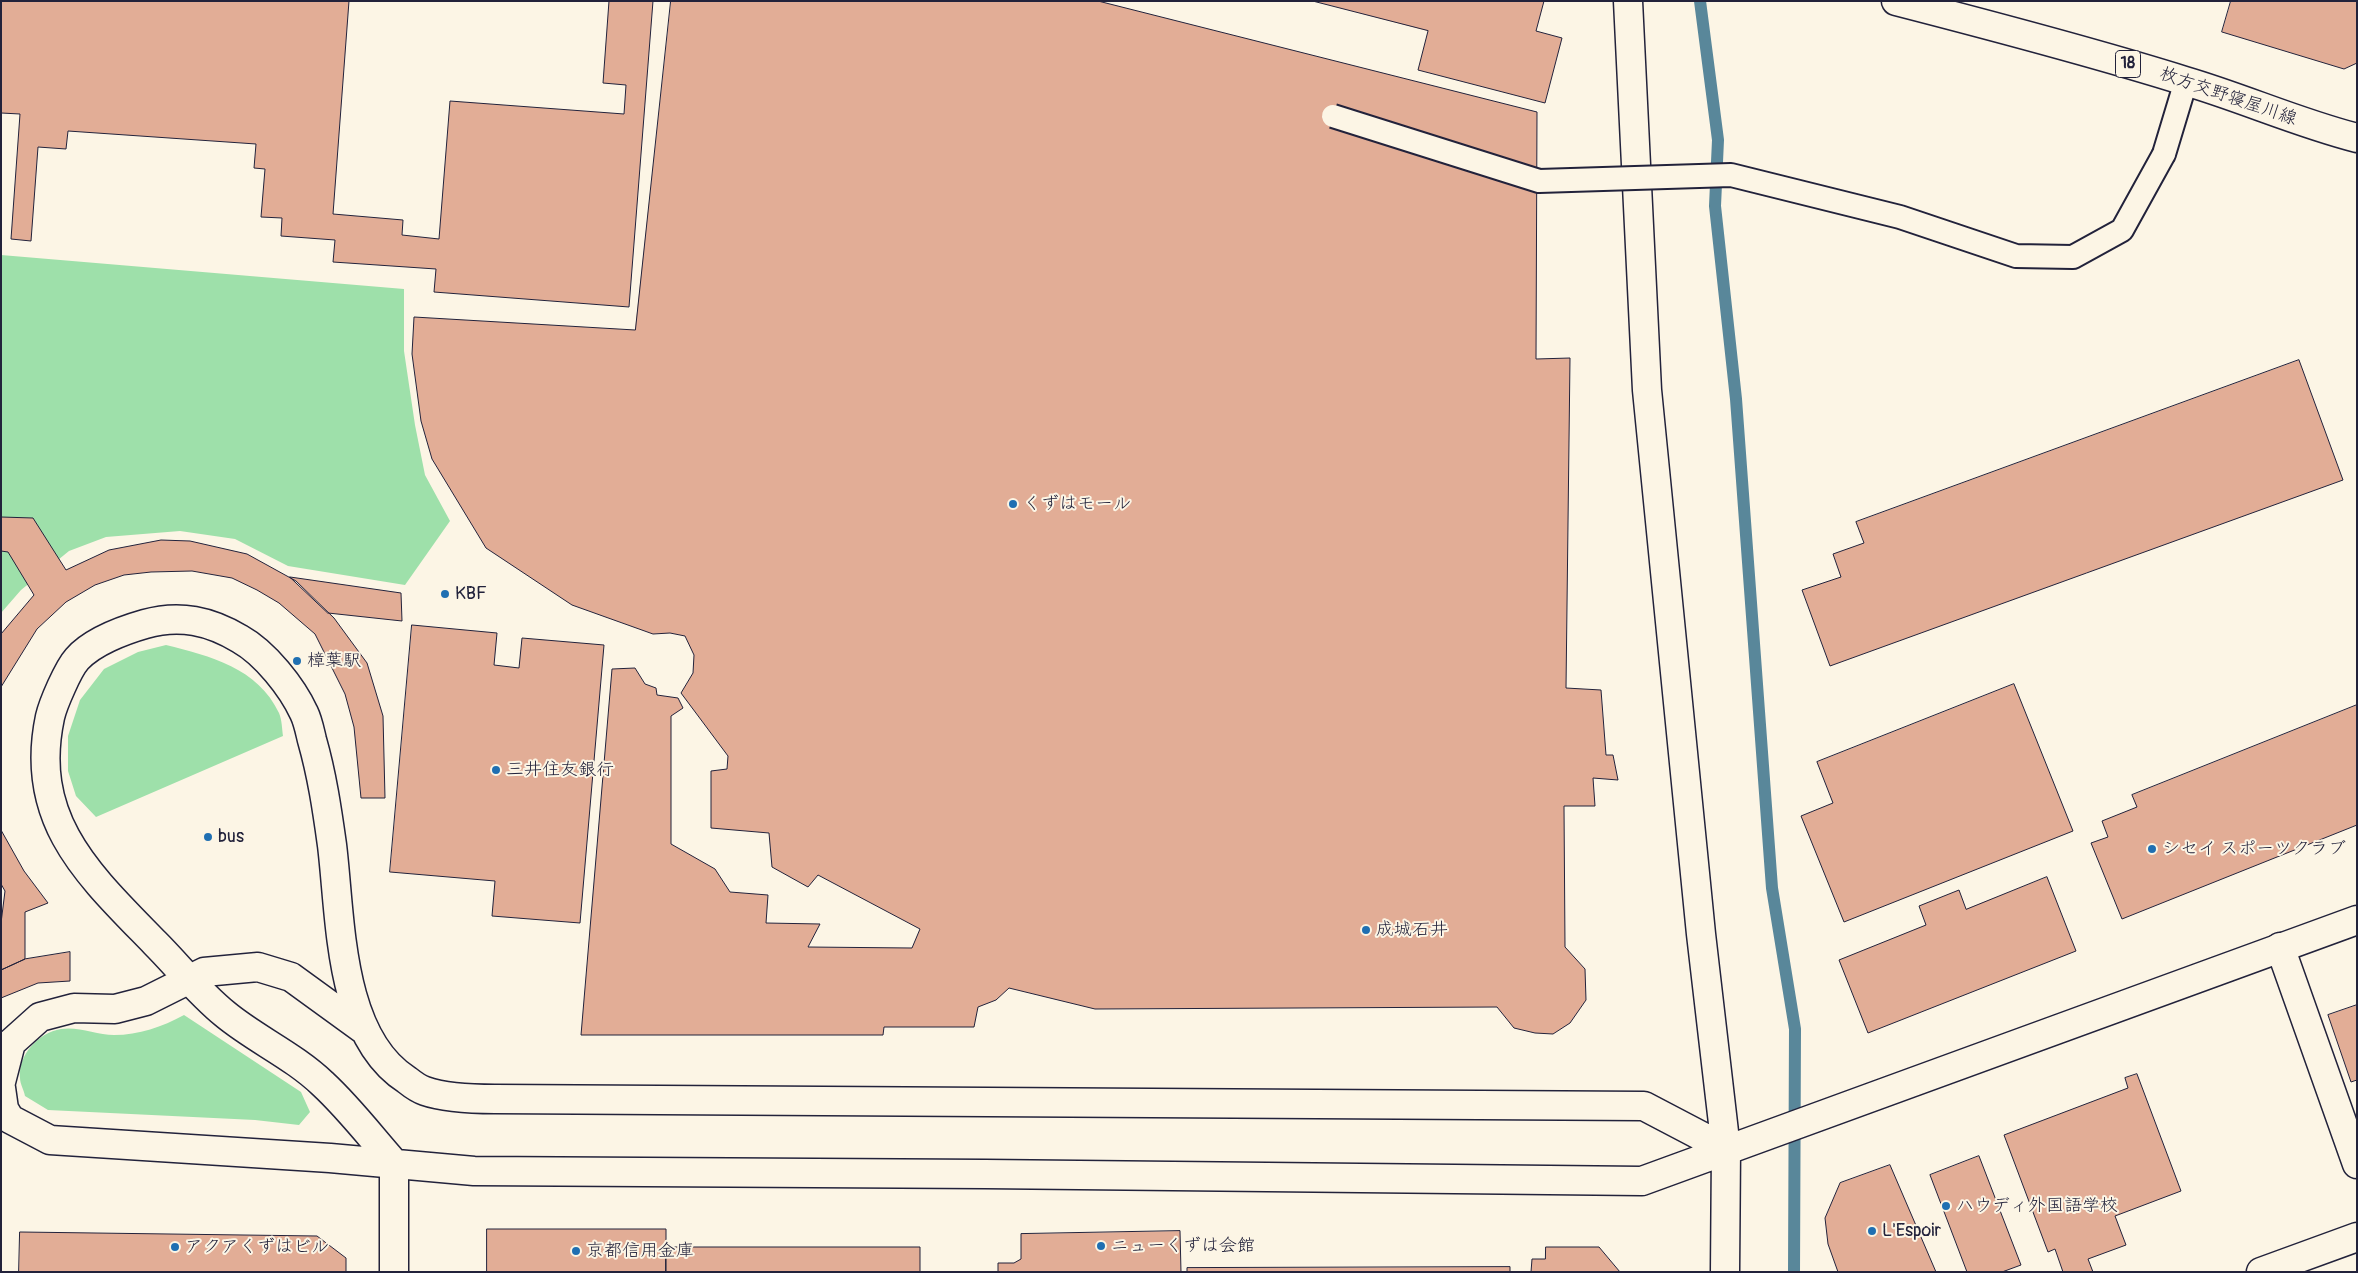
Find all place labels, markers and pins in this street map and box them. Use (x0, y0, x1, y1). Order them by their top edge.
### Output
place label: くずはモール (1023, 493, 1131, 515)
marker: くずはモール (1007, 498, 1019, 510)
place label: KBF (455, 583, 487, 605)
marker: KBF (439, 588, 451, 600)
place label: 樟葉駅 (307, 650, 361, 672)
marker: 樟葉駅 (291, 655, 303, 667)
place label: 三井住友銀行 (506, 759, 614, 781)
marker: 三井住友銀行 (490, 764, 502, 776)
place label: bus (218, 826, 244, 848)
marker: bus (202, 831, 214, 843)
place label: シセイ スポーツクラブ (2162, 838, 2346, 860)
marker: シセイ スポーツクラブ (2146, 843, 2158, 855)
place label: 成城石井 (1376, 919, 1448, 941)
marker: 成城石井 (1360, 924, 1372, 936)
place label: ハウディ外国語学校 (1956, 1195, 2118, 1217)
marker: ハウディ外国語学校 (1940, 1200, 1952, 1212)
place label: L'Espoir (1882, 1220, 1941, 1242)
marker: L'Espoir (1866, 1225, 1878, 1237)
place label: ニューくずは会館 (1111, 1235, 1255, 1257)
place label: アクアくずはビル (185, 1236, 329, 1258)
place label: 京都信用金庫 (586, 1240, 694, 1262)
marker: ニューくずは会館 (1095, 1240, 1107, 1252)
marker: アクアくずはビル (169, 1241, 181, 1253)
marker: 京都信用金庫 (570, 1245, 582, 1257)

